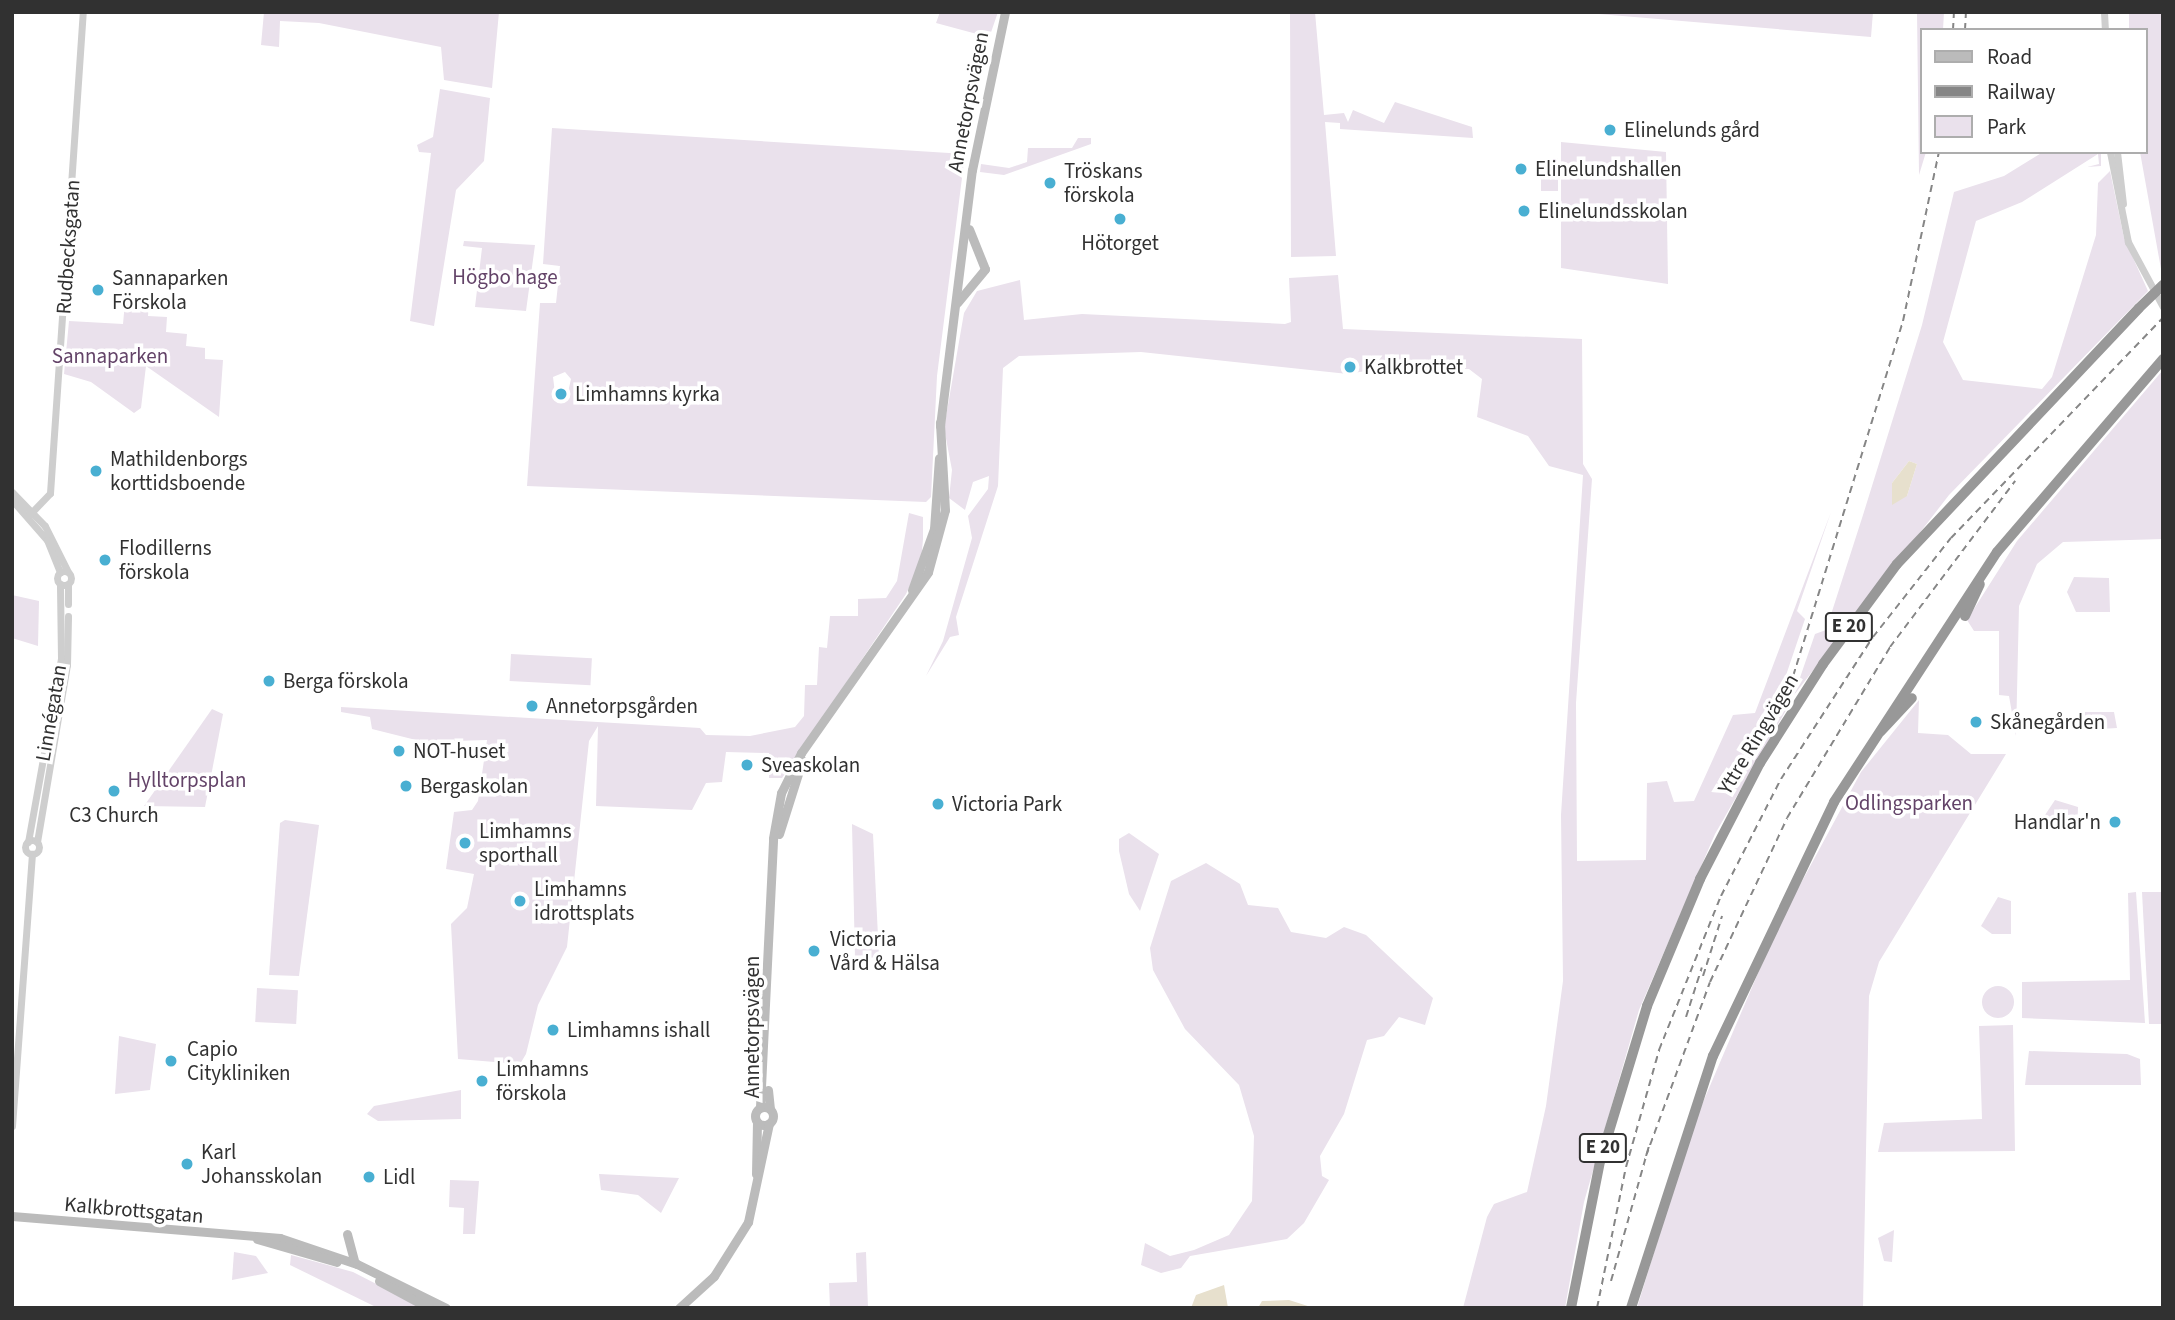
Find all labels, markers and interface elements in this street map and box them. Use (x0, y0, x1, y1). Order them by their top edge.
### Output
legend (1920, 28, 2147, 154)
street label: Annetorpsvägen (942, 30, 994, 174)
text: Road (1987, 42, 2032, 72)
text: Railway (1987, 77, 2055, 107)
text: Park (1987, 112, 2026, 142)
place label: Elinelunds gård (1624, 117, 1760, 143)
marker: Elinelunds gård (1602, 122, 1618, 138)
place label: Elinelundshallen (1535, 156, 1682, 182)
place label: Tröskans förskola (1064, 158, 1143, 208)
marker: Elinelundshallen (1513, 161, 1529, 177)
marker: Tröskans förskola (1042, 175, 1058, 191)
street label: Rudbecksgatan (51, 179, 85, 315)
place label: Elinelundsskolan (1538, 198, 1688, 224)
marker: Elinelundsskolan (1516, 203, 1532, 219)
marker: Hötorget (1112, 211, 1128, 227)
place label: Hötorget (1081, 230, 1159, 256)
park label: Högbo hage (452, 264, 558, 290)
place label: Sannaparken Förskola (112, 265, 229, 315)
marker: Sannaparken Förskola (90, 282, 106, 298)
park label: Sannaparken (52, 343, 168, 369)
place label: Kalkbrottet (1364, 354, 1463, 380)
marker: Kalkbrottet (1342, 359, 1358, 375)
place label: Limhamns kyrka (575, 381, 720, 407)
marker: Limhamns kyrka (553, 386, 569, 402)
place label: Mathildenborgs korttidsboende (110, 446, 248, 496)
marker: Mathildenborgs korttidsboende (88, 463, 104, 479)
place label: Flodillerns förskola (119, 535, 212, 585)
marker: Flodillerns förskola (97, 552, 113, 568)
road number: E 20 (1825, 612, 1874, 642)
street label: Linnégatan (30, 663, 72, 763)
place label: Berga förskola (283, 668, 409, 694)
street label: Yttre Ringvägen (1712, 669, 1804, 799)
marker: Berga förskola (261, 673, 277, 689)
place label: Annetorpsgården (546, 693, 698, 719)
marker: Annetorpsgården (524, 698, 540, 714)
place label: Skånegården (1990, 709, 2105, 735)
marker: Skånegården (1968, 714, 1984, 730)
place label: NOT-huset (413, 738, 505, 764)
marker: NOT-huset (391, 743, 407, 759)
place label: Sveaskolan (761, 752, 860, 778)
marker: Sveaskolan (739, 757, 755, 773)
park label: Hylltorpsplan (127, 767, 247, 793)
place label: Bergaskolan (420, 773, 528, 799)
marker: Bergaskolan (398, 778, 414, 794)
marker: C3 Church (106, 783, 122, 799)
park label: Odlingsparken (1845, 790, 1973, 816)
place label: Victoria Park (952, 791, 1062, 817)
marker: Victoria Park (930, 796, 946, 812)
place label: C3 Church (69, 802, 159, 828)
place label: Handlar'n (2014, 809, 2101, 835)
marker: Handlar'n (2107, 814, 2123, 830)
place label: Limhamns sporthall (479, 818, 571, 868)
marker: Limhamns sporthall (457, 835, 473, 851)
place label: Limhamns idrottsplats (534, 876, 634, 926)
marker: Limhamns idrottsplats (512, 893, 528, 909)
place label: Victoria Vård & Hälsa (830, 926, 940, 976)
marker: Victoria Vård & Hälsa (804, 941, 824, 961)
street label: Annetorpsvägen (739, 956, 765, 1098)
place label: Limhamns ishall (567, 1017, 710, 1043)
marker: Limhamns ishall (545, 1022, 561, 1038)
place label: Capio Citykliniken (187, 1036, 291, 1086)
marker: Capio Citykliniken (161, 1051, 181, 1071)
place label: Limhamns förskola (496, 1056, 588, 1106)
marker: Limhamns förskola (474, 1073, 490, 1089)
road number: E 20 (1578, 1132, 1628, 1164)
place label: Karl Johansskolan (201, 1139, 322, 1189)
marker: Karl Johansskolan (179, 1156, 195, 1172)
place label: Lidl (383, 1164, 415, 1190)
marker: Lidl (361, 1169, 377, 1185)
street label: Kalkbrottsgatan (63, 1191, 205, 1229)

